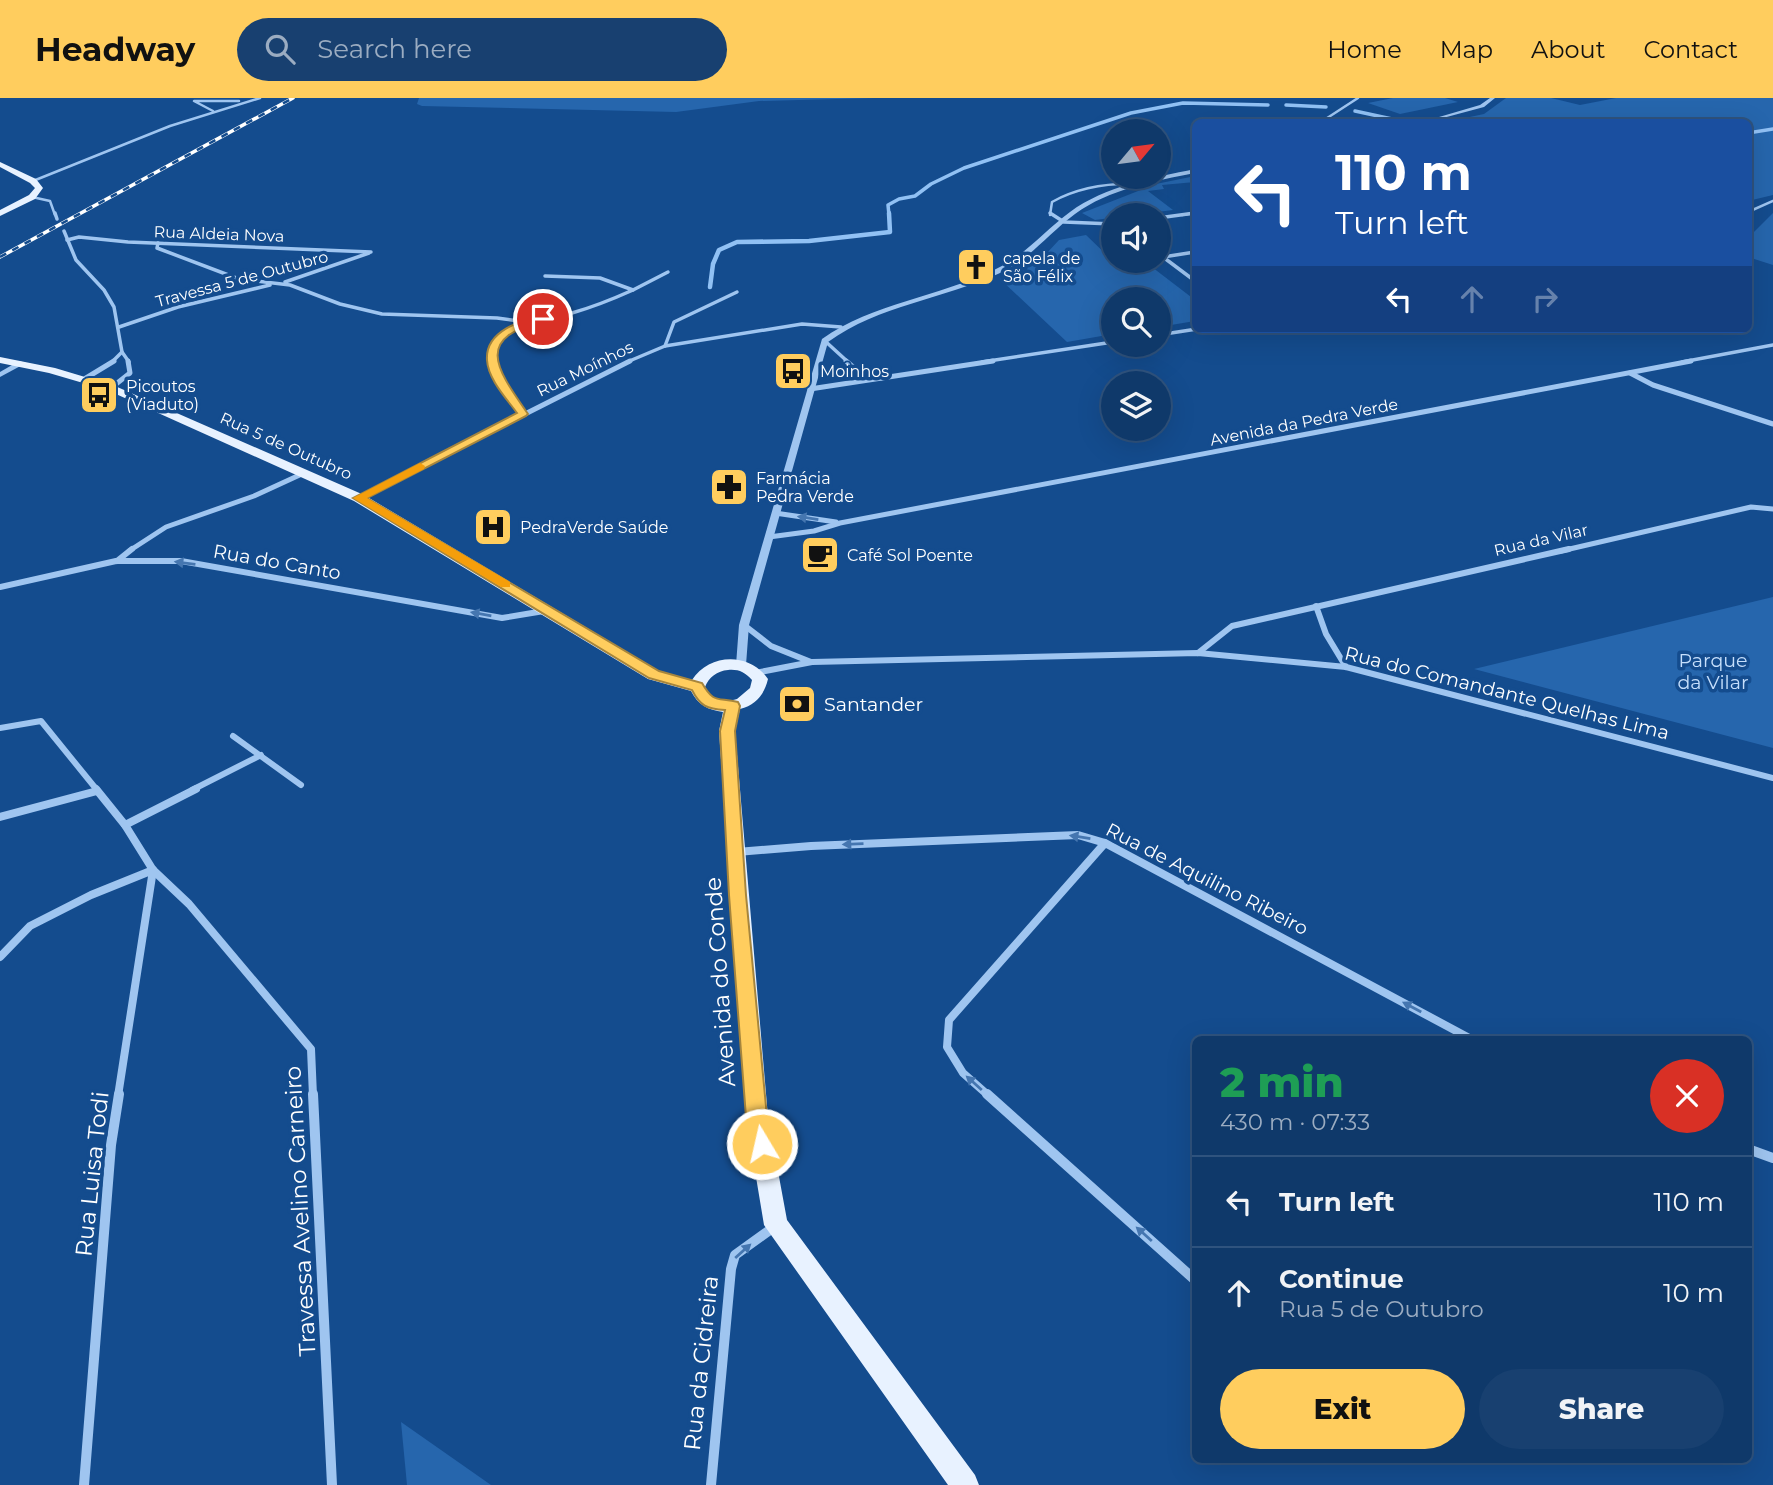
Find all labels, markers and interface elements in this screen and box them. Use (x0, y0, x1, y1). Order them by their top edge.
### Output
search box (237, 18, 727, 81)
text: Headway (35, 29, 195, 69)
icon: search (261, 30, 299, 68)
text: Search here (317, 33, 472, 65)
text: Home (1327, 35, 1402, 64)
text: Map (1440, 35, 1493, 64)
text: About (1531, 35, 1605, 64)
text: Contact (1643, 35, 1738, 64)
north arrow (1101, 119, 1171, 189)
map controls (1101, 119, 1171, 441)
text: 110 m (1335, 143, 1472, 202)
icon: left (1220, 147, 1311, 238)
button: sound (1101, 203, 1171, 273)
text: Turn left (1335, 203, 1469, 242)
street label: Rua Aldeia Nova (153, 222, 285, 246)
church icon: capela de São Félix (955, 246, 997, 288)
street label: Travessa 5 de Outubro (154, 247, 330, 311)
place label: capela de São Félix (1003, 249, 1080, 286)
icon: left (1380, 280, 1418, 318)
icon: ahead (1453, 280, 1491, 318)
icon: right (1526, 280, 1564, 318)
button: search (1101, 287, 1171, 357)
pin (513, 289, 573, 349)
icon: arrive (524, 300, 562, 338)
street label: Rua Moínhos (534, 337, 637, 401)
bus stop icon: Moinhos (772, 350, 814, 392)
place label: Moinhos (820, 362, 889, 381)
button: layers (1101, 371, 1171, 441)
bus stop icon: Picoutos (Viaduto) (78, 374, 120, 416)
place label: Picoutos (Viaduto) (126, 377, 199, 414)
street label: Avenida da Pedra Verde (1208, 394, 1400, 450)
street label: Rua 5 de Outubro (217, 408, 355, 484)
pharmacy icon: Farmácia Pedra Verde (708, 466, 750, 508)
place label: Farmácia Pedra Verde (756, 469, 854, 506)
hospital icon: PedraVerde Saúde (472, 506, 514, 548)
one-way arrow (797, 512, 819, 523)
place label: PedraVerde Saúde (520, 518, 668, 537)
street label: Rua da Vilar (1492, 520, 1590, 560)
cafe icon: Café Sol Poente (799, 534, 841, 576)
street label: Rua do Canto (211, 539, 343, 585)
place label: Café Sol Poente (847, 546, 973, 565)
one-way arrow (174, 557, 196, 568)
one-way arrow (470, 608, 492, 619)
street label: Rua do Comandante Quelhas Lima (1342, 641, 1672, 745)
park label: Parque da Vilar (1677, 649, 1749, 694)
bank icon: Santander (776, 683, 818, 725)
place label: Santander (824, 693, 923, 716)
street label: Rua de Aquilino Ribeiro (1102, 818, 1312, 940)
one-way arrow (1069, 831, 1091, 842)
one-way arrow (842, 839, 864, 850)
street label: Avenida do Conde (699, 876, 741, 1088)
one-way arrow (1402, 1002, 1422, 1014)
text: 2 min (1220, 1056, 1344, 1108)
button: close (1650, 1059, 1724, 1133)
street label: Travessa Avelino Carneiro (278, 1065, 322, 1357)
one-way arrow (965, 1075, 983, 1091)
street label: Rua Luisa Todi (69, 1090, 115, 1258)
position arrow (725, 1107, 799, 1181)
text: 430 m · 07:33 (1220, 1108, 1370, 1136)
icon: left (1220, 1183, 1258, 1221)
text: Turn left (1279, 1186, 1395, 1218)
text: 110 m (1654, 1186, 1724, 1218)
one-way arrow (1136, 1227, 1153, 1243)
one-way arrow (734, 1243, 752, 1259)
text: Continue (1279, 1263, 1404, 1295)
street label: Rua da Cidreira (678, 1274, 724, 1452)
icon: ahead (1220, 1274, 1258, 1312)
text: 10 m (1663, 1277, 1724, 1309)
text: Rua 5 de Outubro (1279, 1295, 1484, 1323)
button: Exit (1220, 1369, 1465, 1449)
button: Share (1479, 1369, 1724, 1449)

